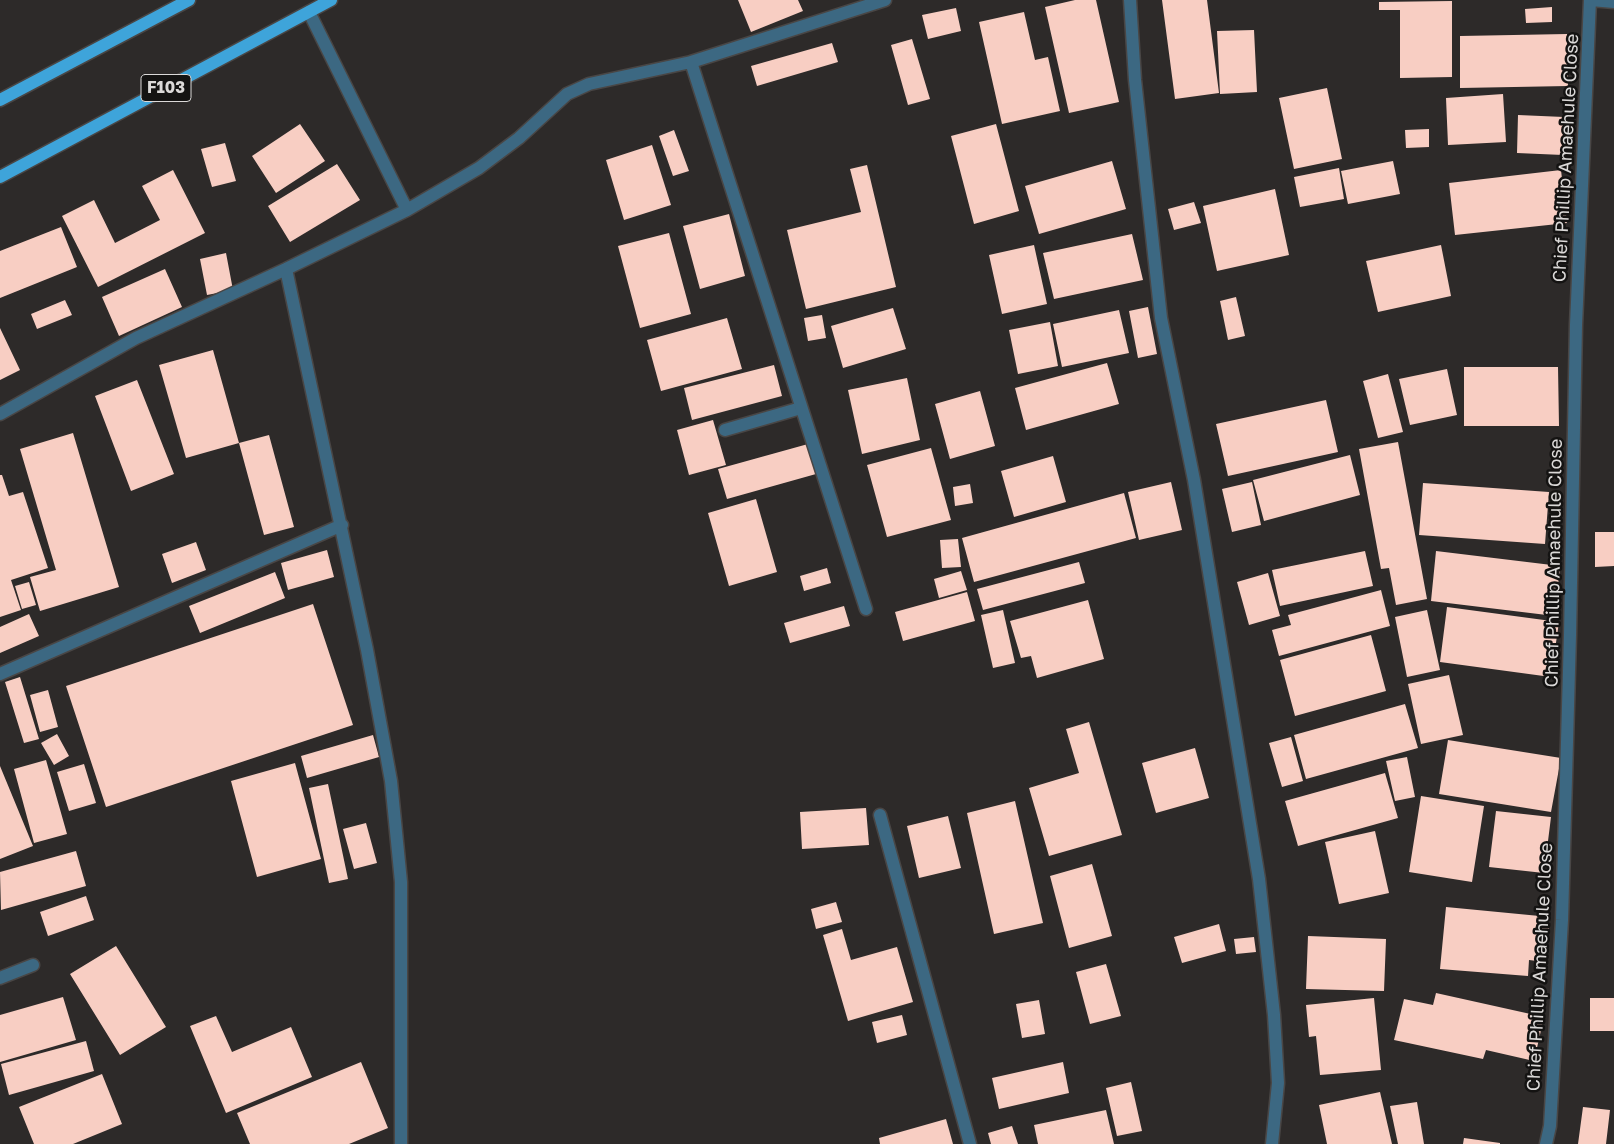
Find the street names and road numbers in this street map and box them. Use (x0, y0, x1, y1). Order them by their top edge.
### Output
street label: Chief Phillip Amaehule Close (1549, 33, 1583, 283)
road number: F103 (141, 75, 191, 102)
street label: Chief Phillip Amaehule Close (1541, 438, 1567, 688)
street label: Chief Phillip Amaehule Close (1523, 842, 1557, 1092)

